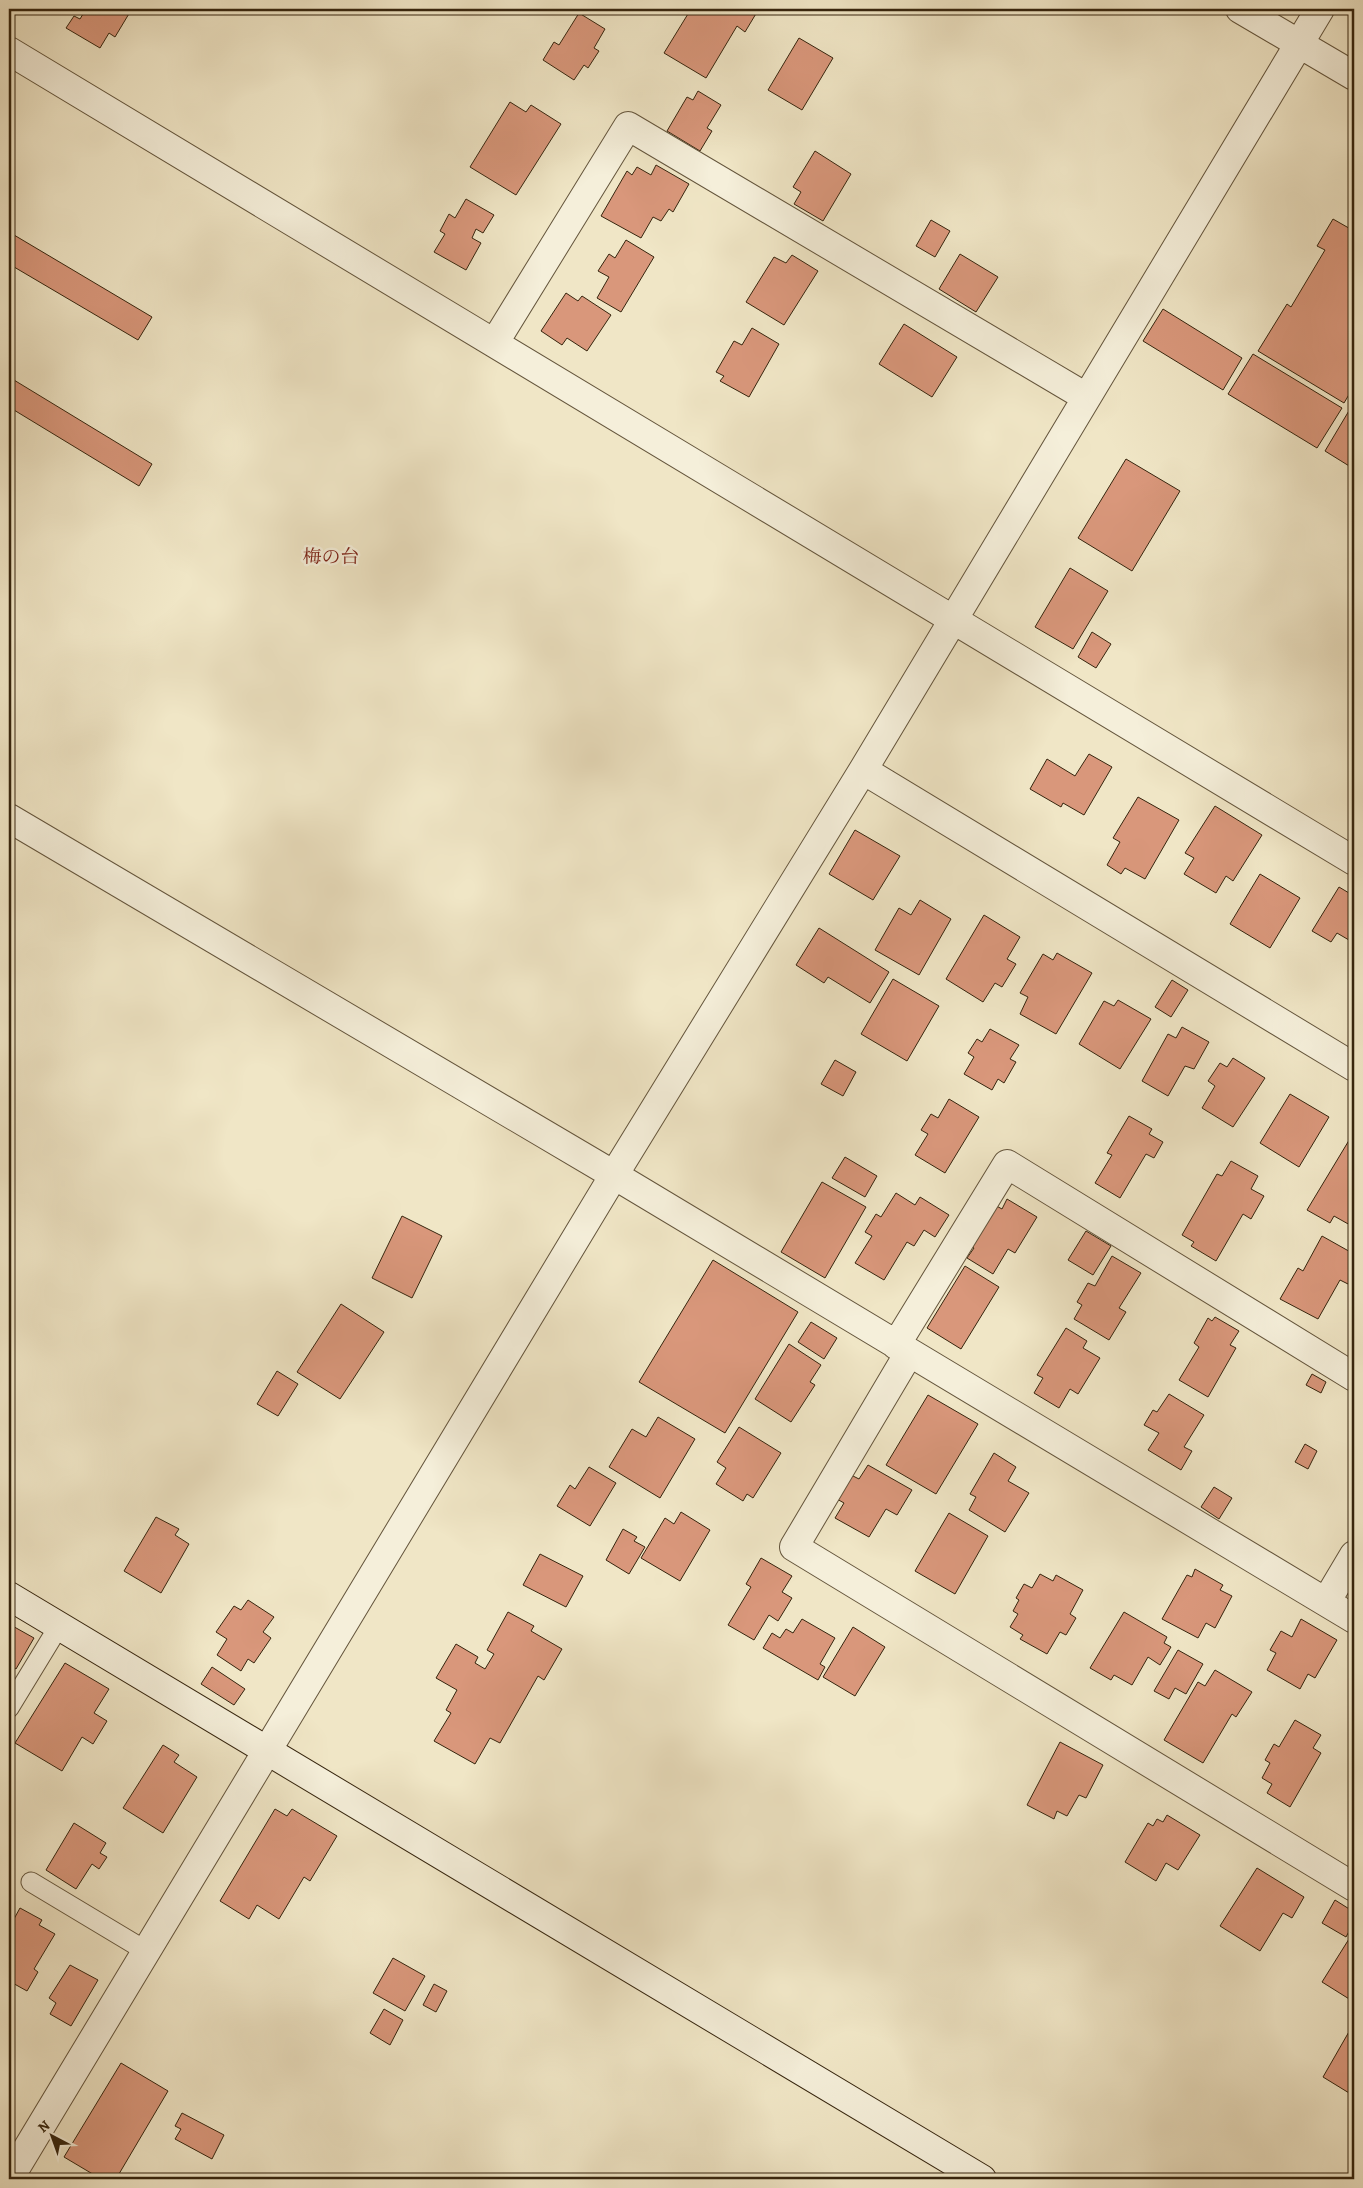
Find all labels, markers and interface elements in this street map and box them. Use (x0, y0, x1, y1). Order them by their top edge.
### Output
district label: 梅の台 (302, 544, 360, 570)
north arrow (28, 2110, 78, 2160)
text: N (34, 2116, 54, 2137)

